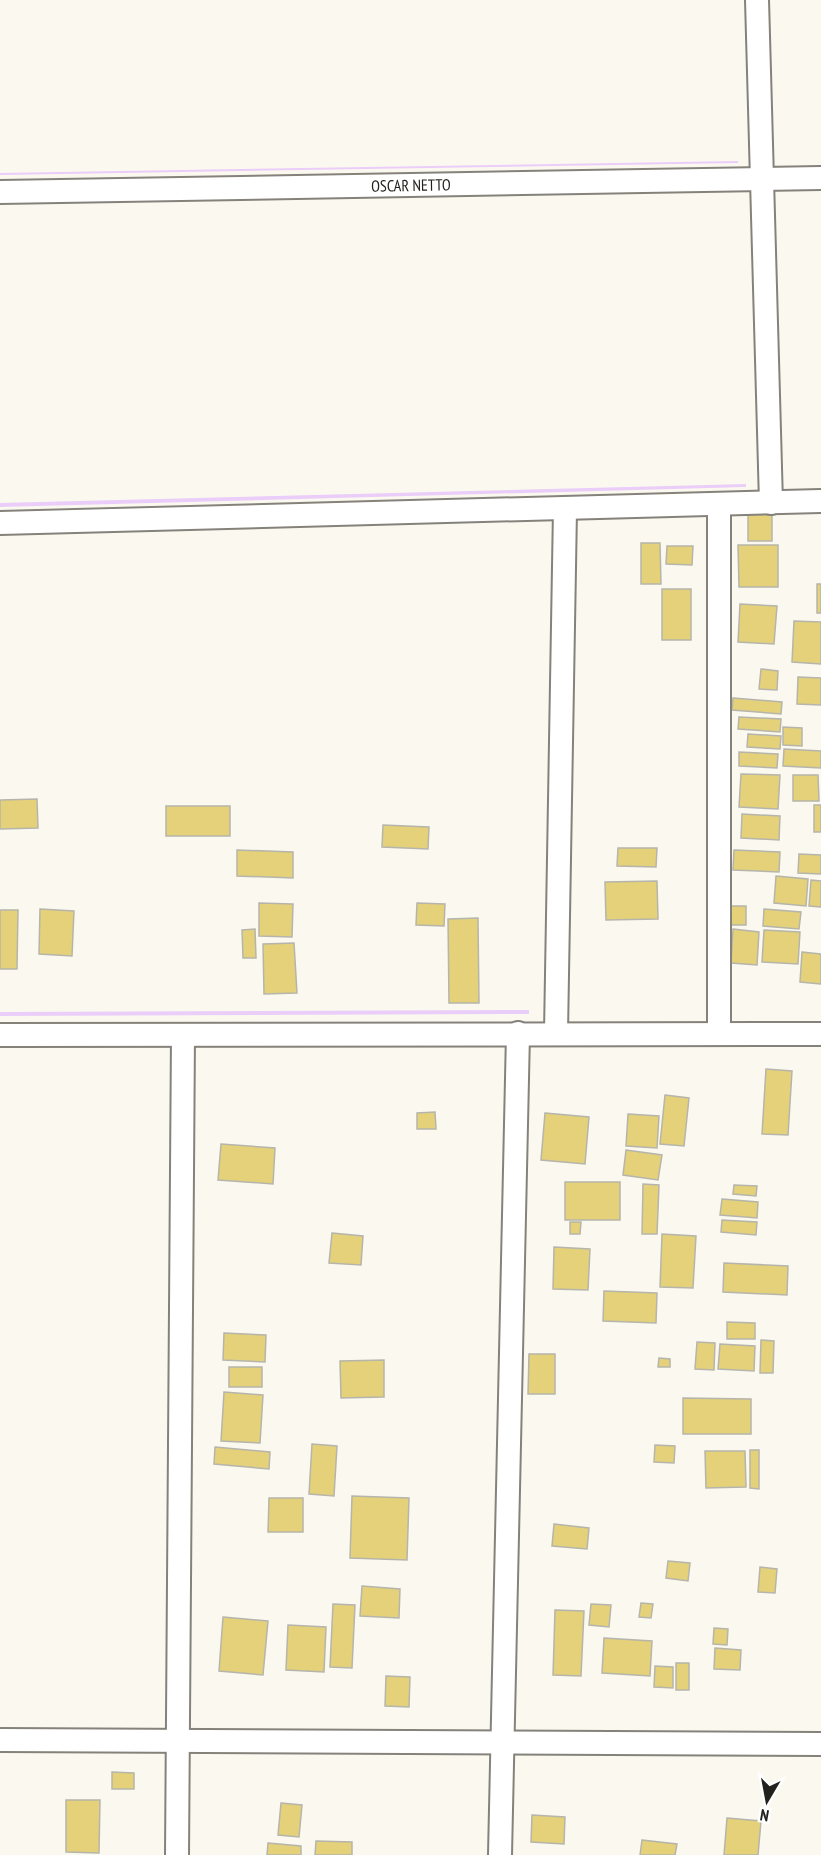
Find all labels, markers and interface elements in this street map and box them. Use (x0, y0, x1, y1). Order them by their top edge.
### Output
street label: OSCAR NETTO (371, 174, 451, 196)
north arrow (737, 1771, 797, 1831)
text: N (758, 1805, 770, 1826)

